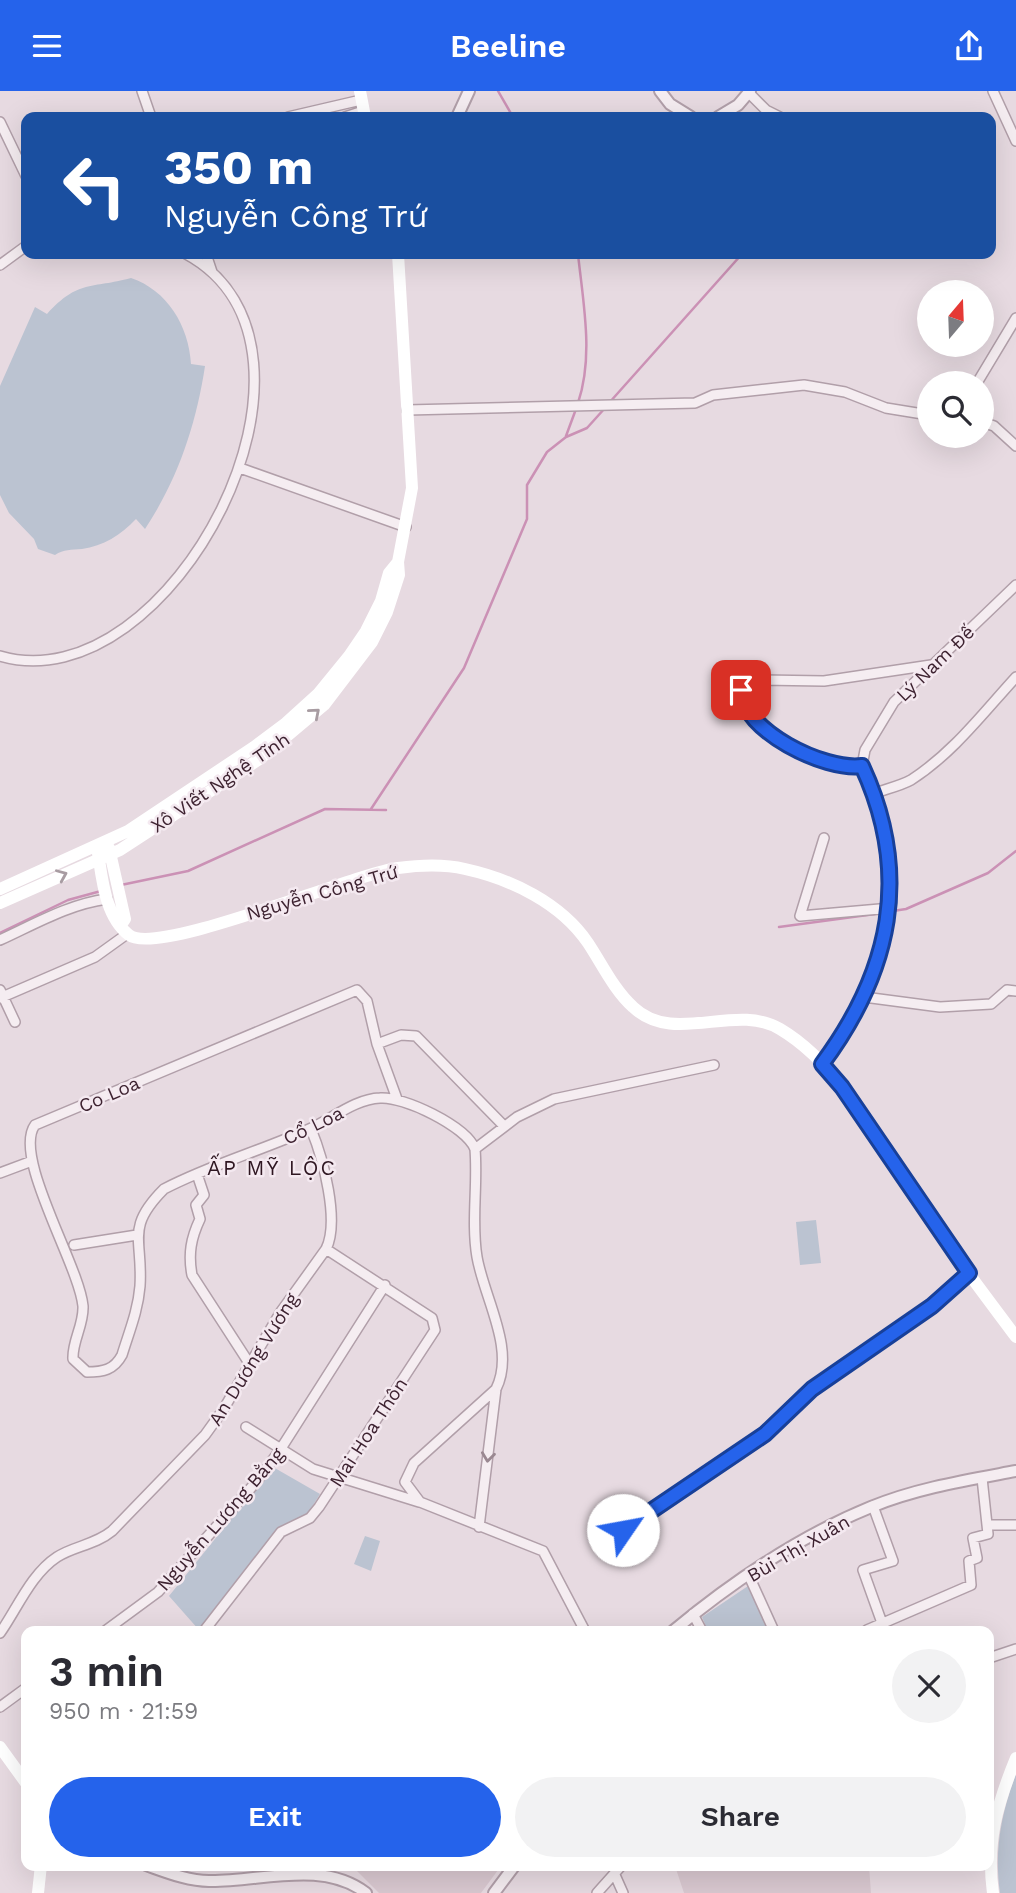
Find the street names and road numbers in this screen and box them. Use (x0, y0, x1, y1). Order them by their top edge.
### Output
street label: Lý Nam Đế (892, 620, 979, 706)
street label: Xô Viết Nghệ Tĩnh (146, 727, 294, 837)
street label: Nguyễn Công Trứ (244, 860, 401, 925)
street label: Co Loa (75, 1071, 143, 1118)
street label: Cổ Loa (279, 1101, 347, 1150)
street label: An Dương Vương (203, 1288, 304, 1430)
street label: Mai Hoa Thôn (324, 1373, 412, 1491)
street label: Nguyễn Lương Bằng (152, 1442, 289, 1596)
street label: Bùi Thị Xuân (743, 1510, 854, 1587)

